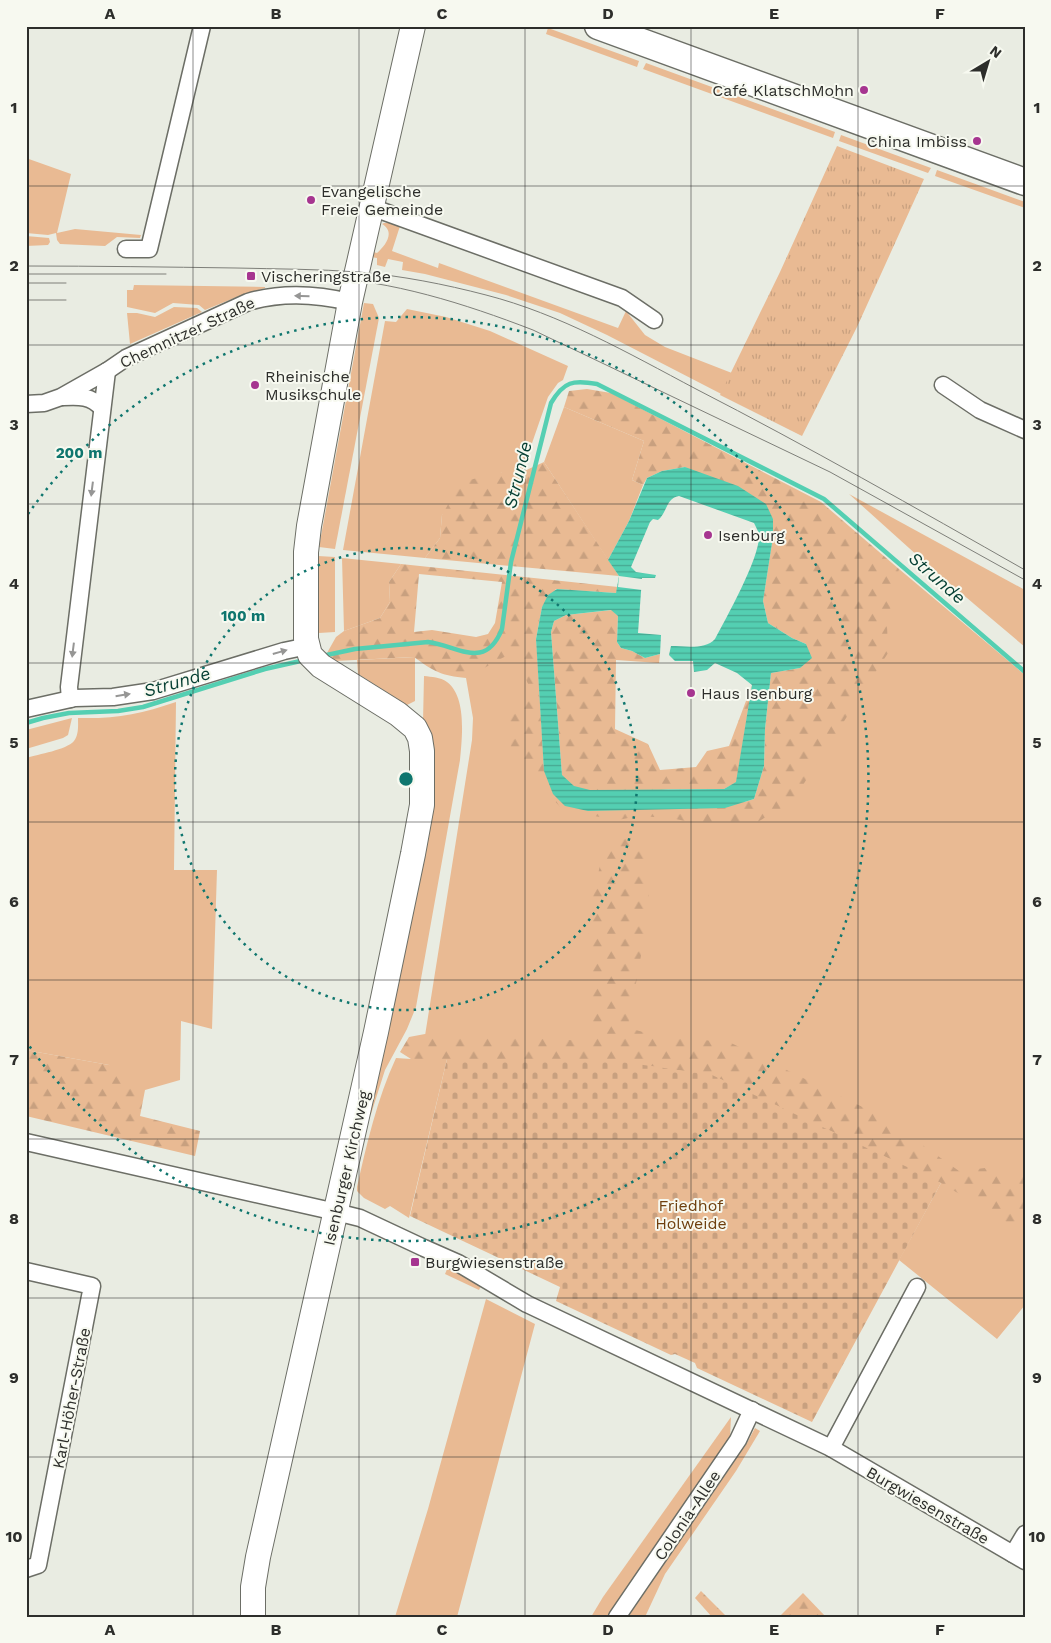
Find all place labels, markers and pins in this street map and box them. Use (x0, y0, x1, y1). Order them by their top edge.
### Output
place label: Café KlatschMohn (712, 81, 854, 100)
marker: Café KlatschMohn (858, 84, 870, 96)
place label: China Imbiss (867, 132, 967, 151)
marker: China Imbiss (971, 135, 983, 147)
place label: Evangelische Freie Gemeinde (321, 182, 443, 219)
marker: Evangelische Freie Gemeinde (305, 194, 317, 206)
place label: Vischeringstraße (261, 267, 391, 286)
marker: Vischeringstraße (245, 270, 257, 282)
place label: Rheinische Musikschule (265, 367, 361, 404)
marker: Rheinische Musikschule (249, 379, 261, 391)
place label: Isenburg (718, 526, 785, 545)
marker: Isenburg (702, 529, 714, 541)
place label: Haus Isenburg (701, 684, 813, 703)
marker: Haus Isenburg (685, 687, 697, 699)
centre of rings (397, 770, 415, 788)
place label: Burgwiesenstraße (425, 1253, 564, 1272)
marker: Burgwiesenstraße (409, 1256, 421, 1268)

